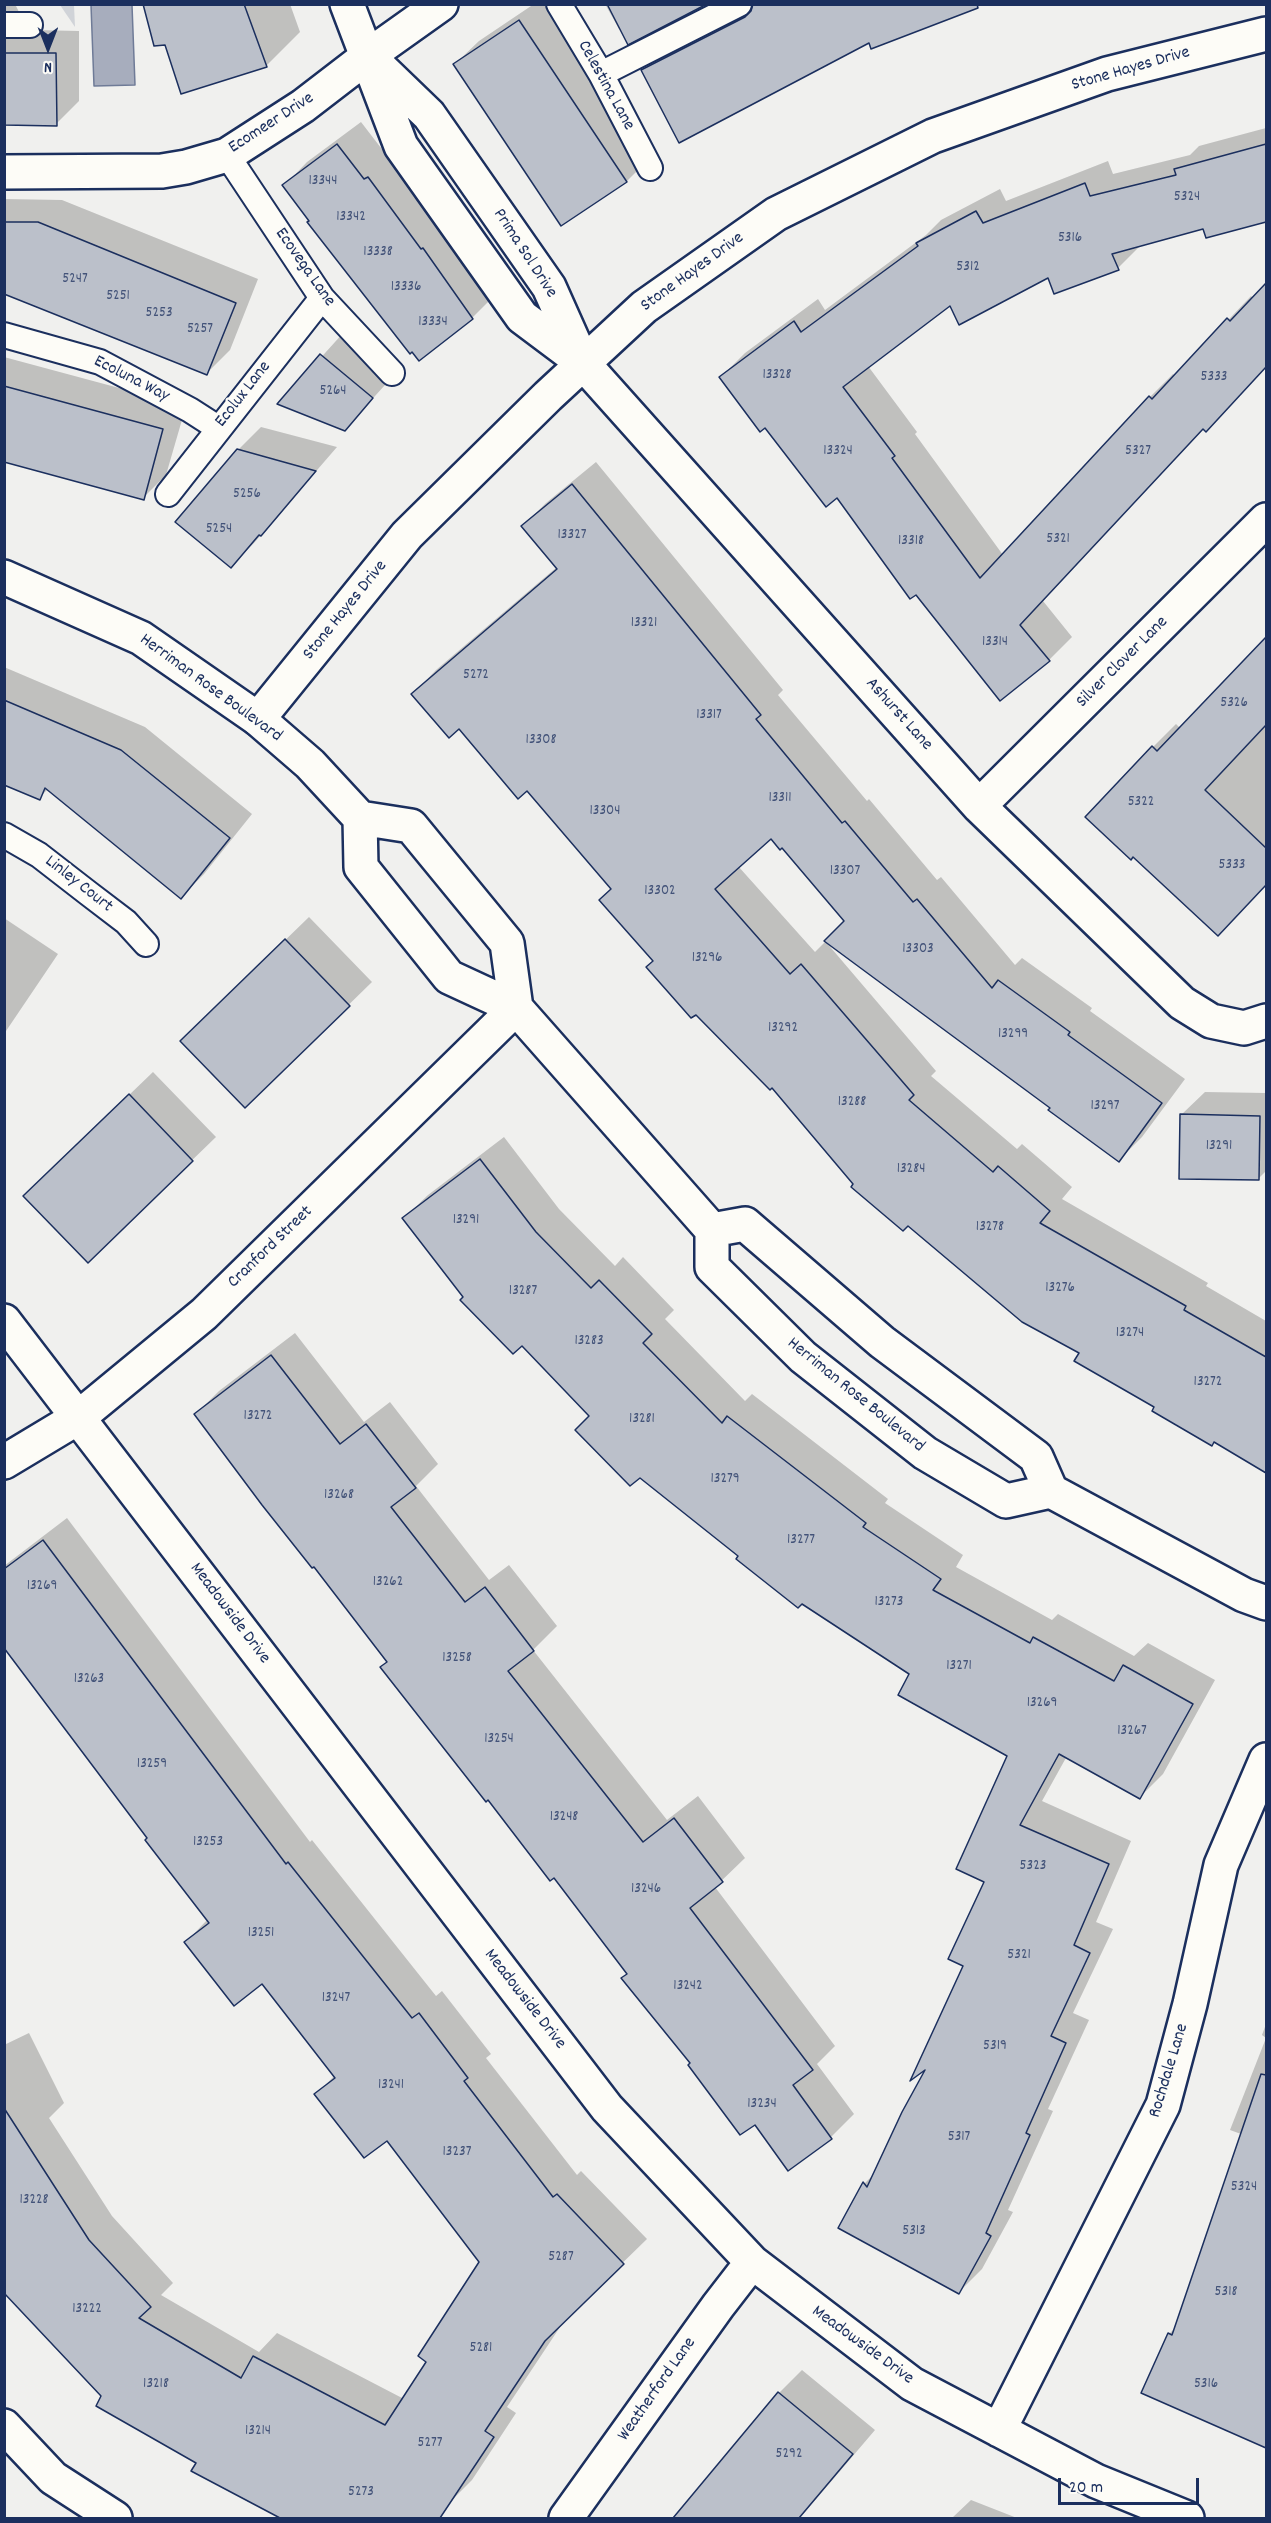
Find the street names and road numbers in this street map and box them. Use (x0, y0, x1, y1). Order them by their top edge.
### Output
street label: Celestina Lane (571, 37, 639, 135)
street label: Stone Hayes Drive (1069, 43, 1193, 97)
street label: Ecomeer Drive (225, 88, 319, 160)
street label: Prima Sol Drive (487, 205, 561, 303)
street label: Ecovega Lane (269, 224, 339, 312)
street label: Stone Hayes Drive (637, 228, 749, 318)
street label: Ecoluna Way (89, 352, 173, 408)
street label: Ecolux Lane (211, 358, 277, 432)
street label: Stone Hayes Drive (299, 557, 393, 665)
street label: Silver Clover Lane (1073, 613, 1173, 713)
street label: Herriman Rose Boulevard (134, 630, 286, 748)
street label: Ashurst Lane (860, 674, 936, 756)
street label: Linley Court (40, 852, 116, 918)
street label: Cranford Street (224, 1202, 318, 1294)
street label: Herriman Rose Boulevard (782, 1334, 928, 1458)
street label: Meadowside Drive (184, 1559, 274, 1669)
street label: Meadowside Drive (478, 1946, 570, 2054)
street label: Rochdale Lane (1145, 2021, 1195, 2121)
street label: Meadowside Drive (807, 2302, 917, 2390)
street label: Weatherford Lane (614, 2334, 702, 2446)

